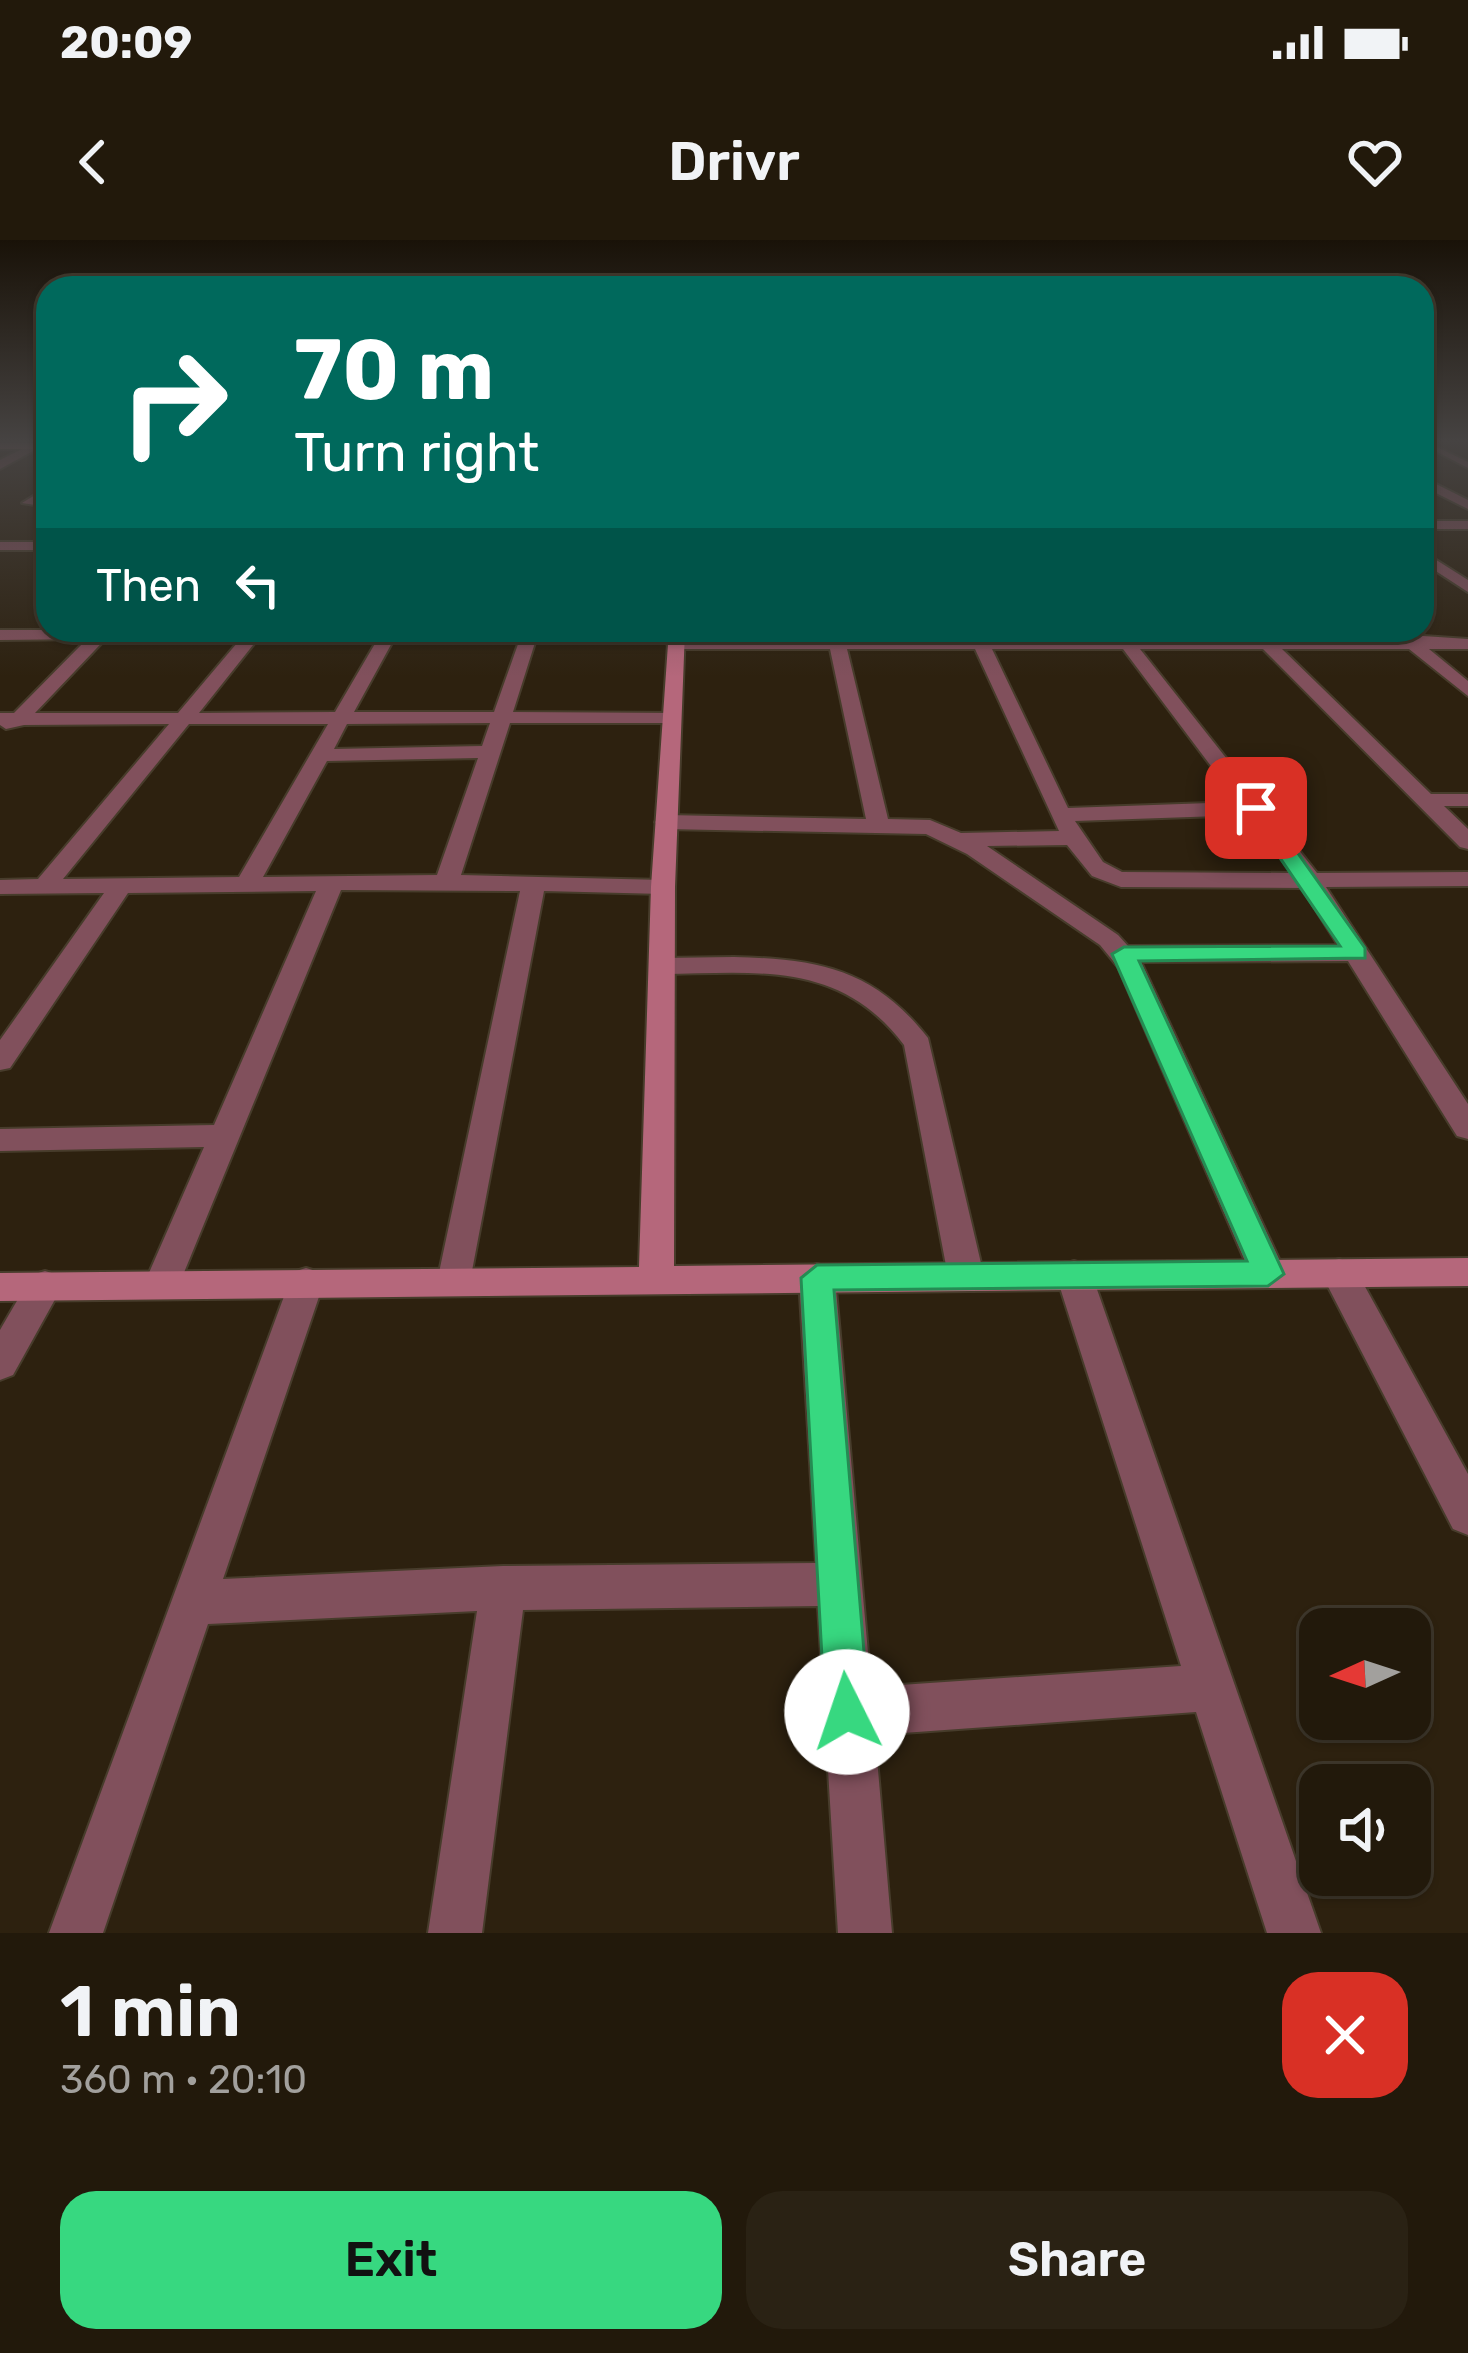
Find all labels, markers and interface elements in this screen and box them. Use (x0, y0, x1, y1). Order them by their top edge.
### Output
text: 20:09 (60, 16, 192, 69)
icon: back (60, 129, 126, 195)
icon: heart (1342, 129, 1408, 195)
text: Drivr (668, 130, 800, 194)
text: 70 m (294, 320, 494, 420)
icon: right (96, 324, 252, 480)
text: Turn right (294, 421, 539, 485)
icon: left (225, 552, 291, 618)
text: Then (96, 559, 201, 612)
pin (1205, 757, 1307, 859)
icon: arrive (1223, 775, 1289, 841)
north arrow (1299, 1608, 1431, 1740)
map controls (1299, 1608, 1431, 1896)
position arrow (784, 1649, 910, 1775)
button: sound (1299, 1764, 1431, 1896)
text: 1 min (60, 1969, 241, 2054)
button: close (1282, 1972, 1408, 2098)
text: 360 m · 20:10 (60, 2057, 307, 2103)
button: Exit (60, 2191, 722, 2329)
button: Share (746, 2191, 1408, 2329)

